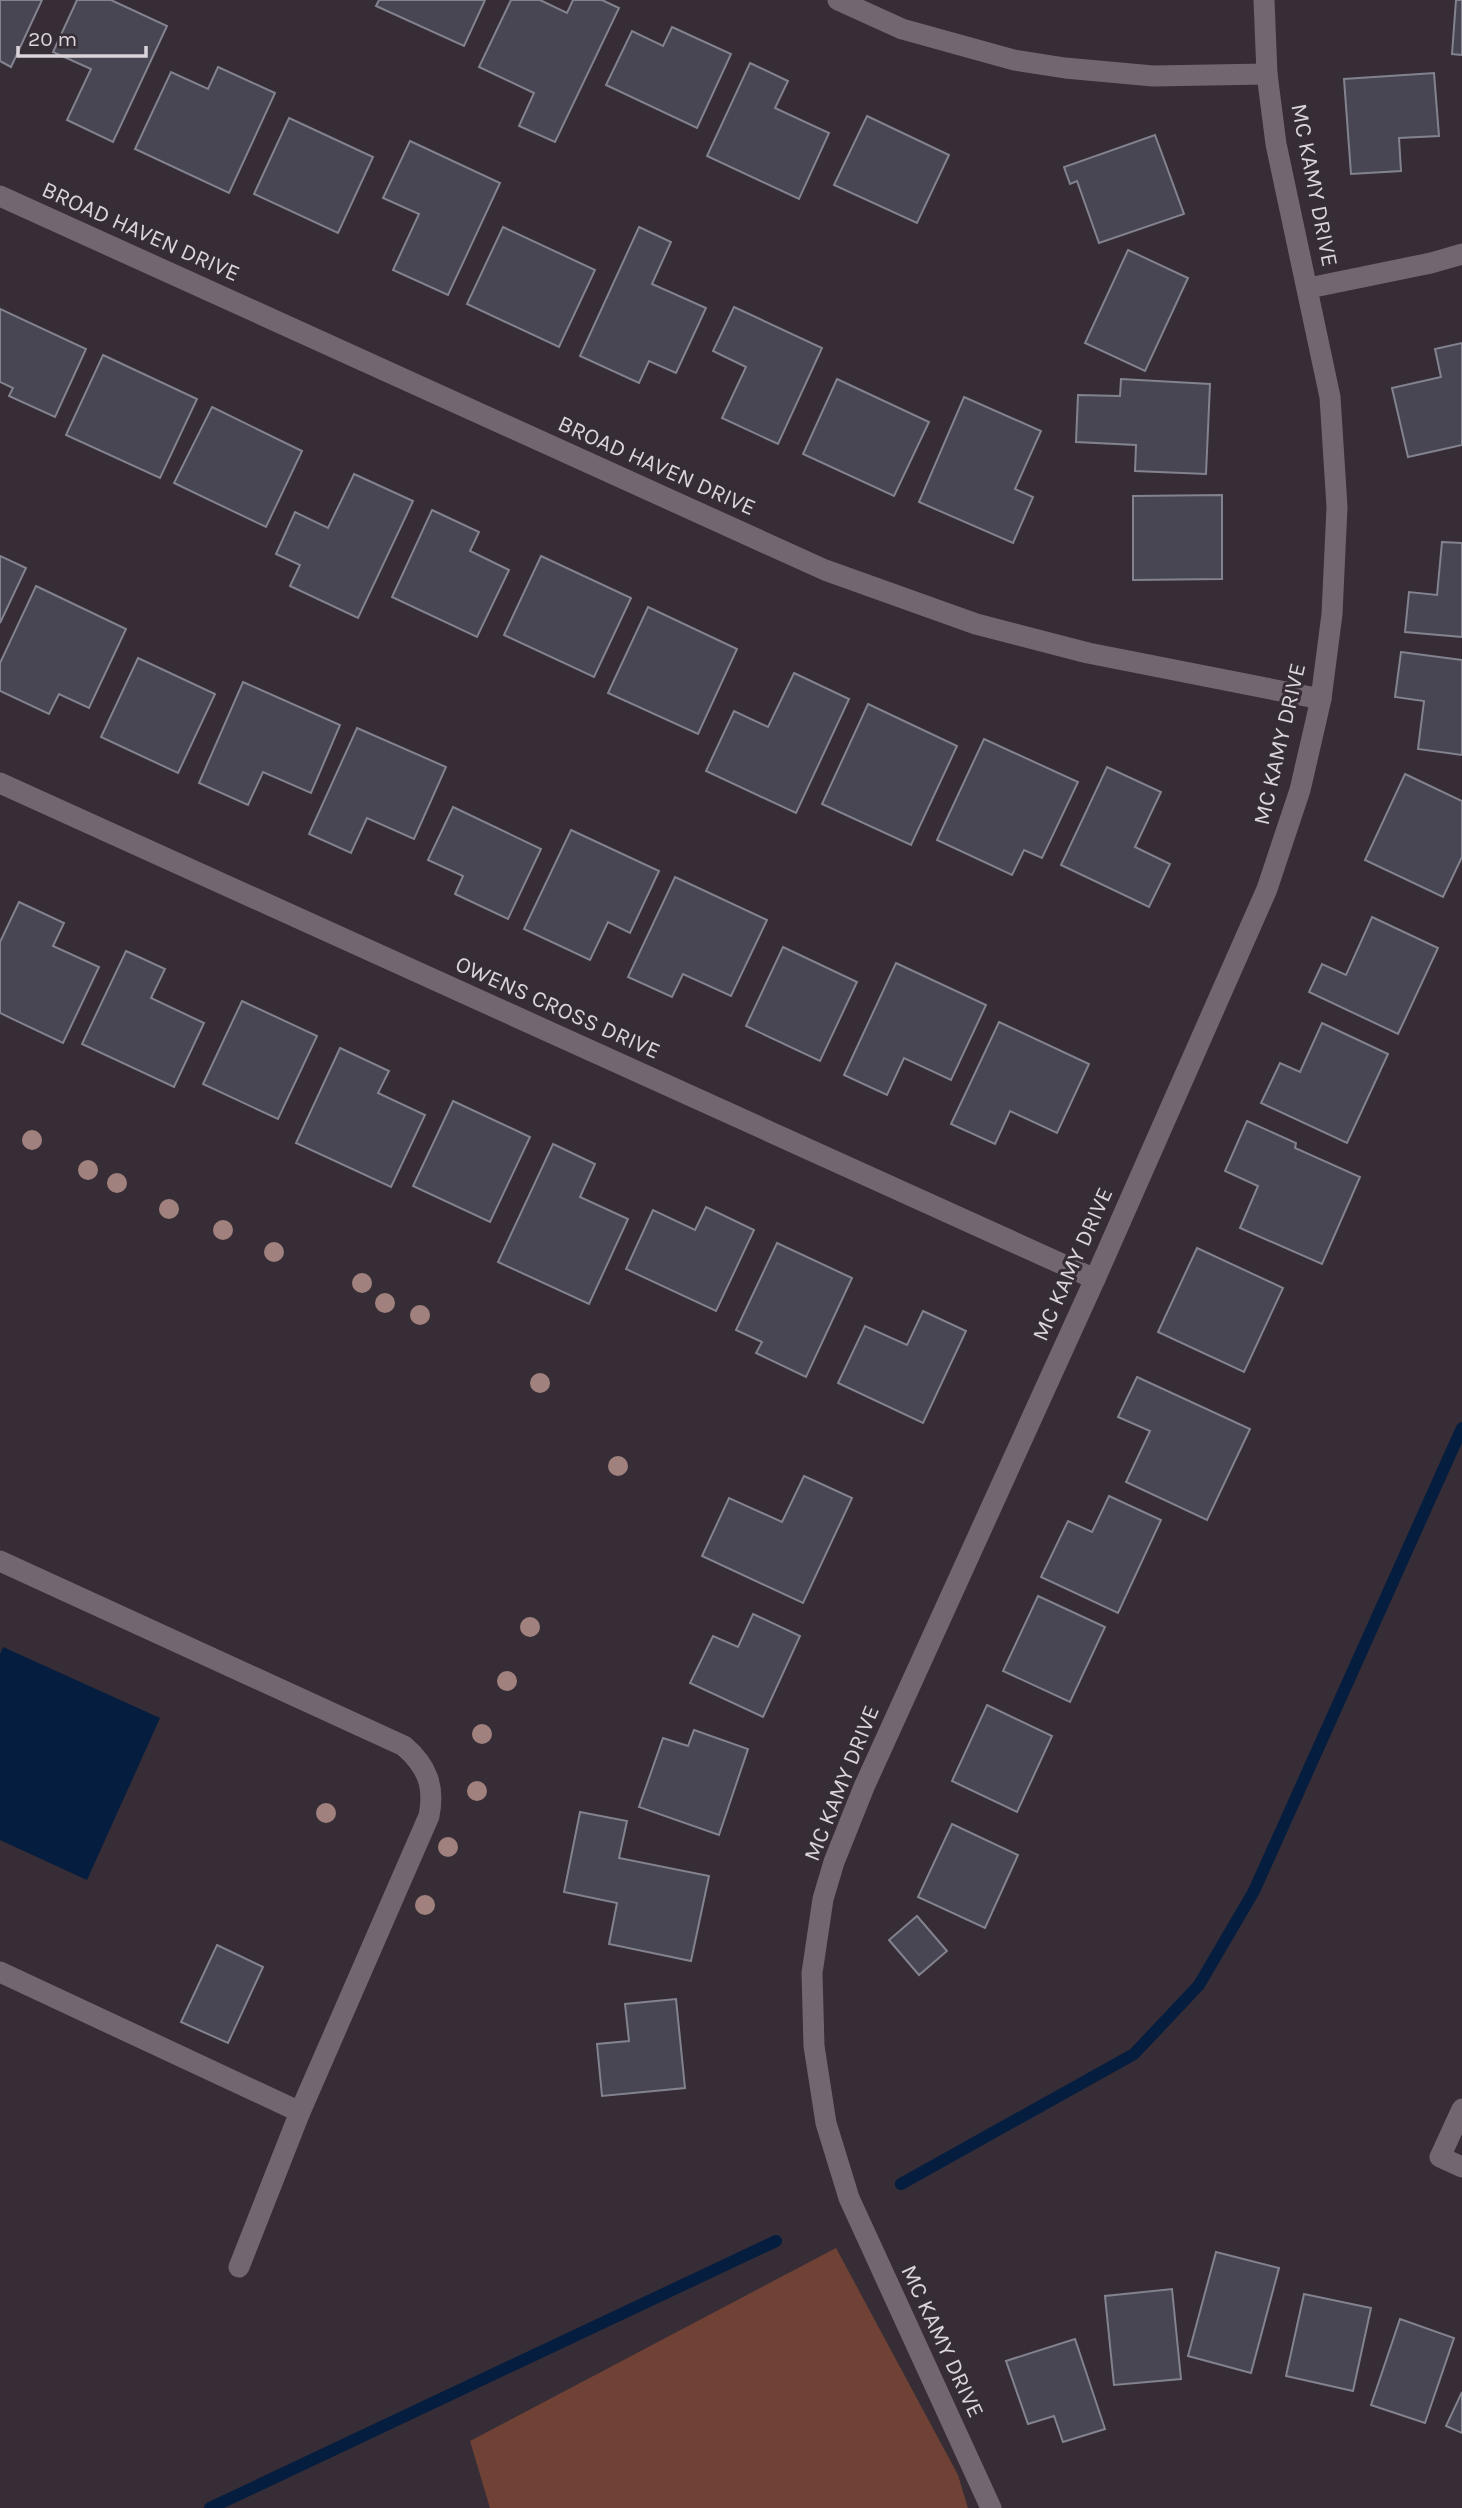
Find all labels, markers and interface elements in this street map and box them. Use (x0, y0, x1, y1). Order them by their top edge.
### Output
scale bar (18, 14, 145, 58)
text: 20 m (28, 27, 77, 51)
street label: MC KAMY DRIVE (1285, 101, 1344, 269)
street label: BROAD HAVEN DRIVE (38, 176, 244, 287)
street label: BROAD HAVEN DRIVE (554, 410, 760, 521)
street label: MC KAMY DRIVE (1248, 661, 1311, 828)
street label: OWENS CROSS DRIVE (451, 950, 664, 1065)
street label: MC KAMY DRIVE (1026, 1183, 1118, 1345)
street label: MC KAMY DRIVE (798, 1701, 885, 1865)
street label: MC KAMY DRIVE (895, 2261, 990, 2422)

